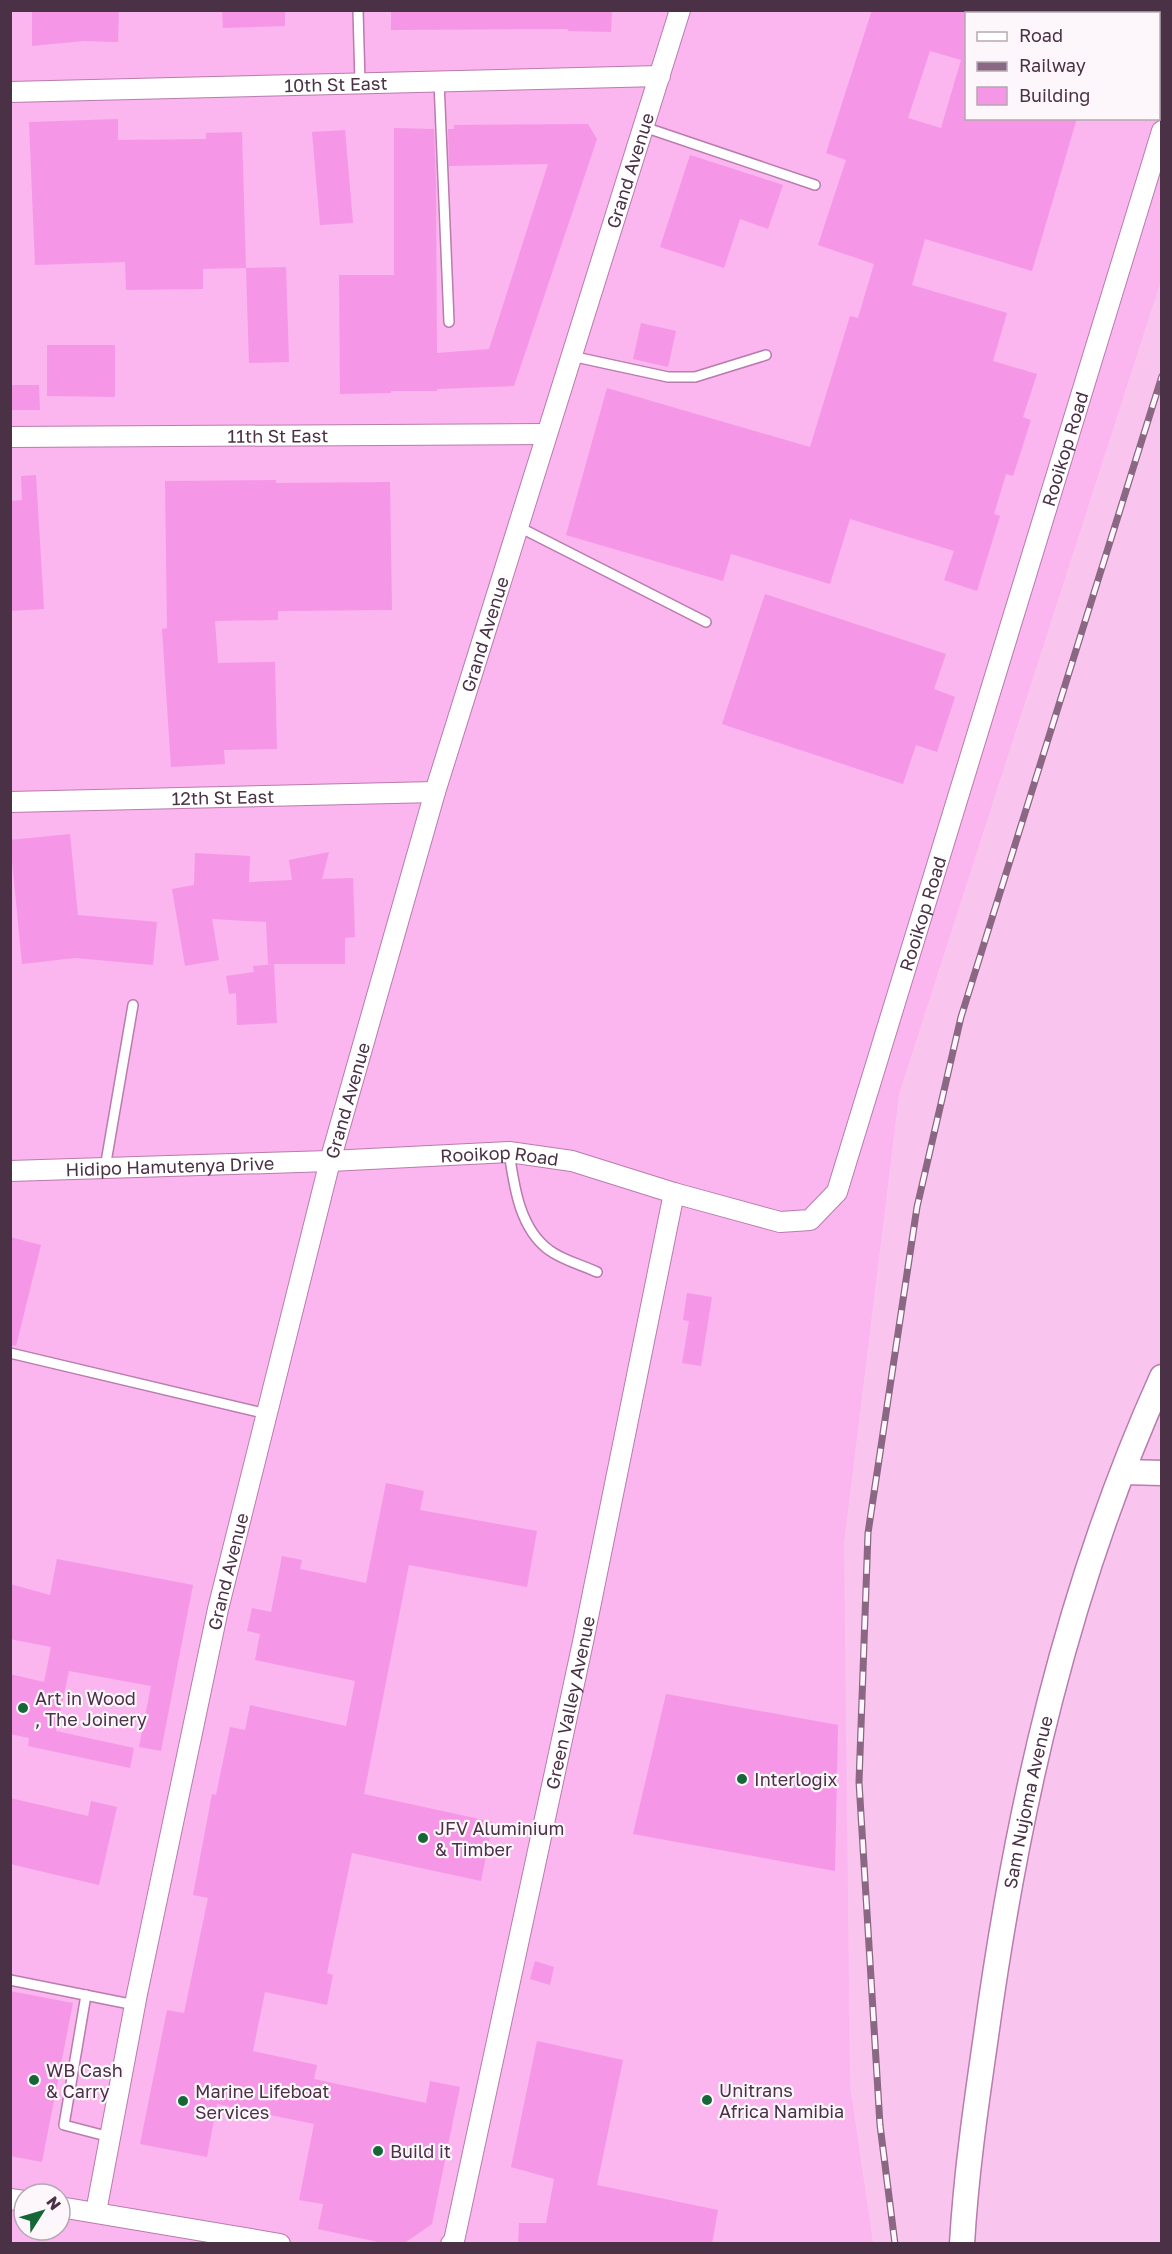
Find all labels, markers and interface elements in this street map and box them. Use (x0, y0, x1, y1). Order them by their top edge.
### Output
legend (965, 12, 1160, 120)
text: Road (1019, 24, 1063, 46)
text: Railway (1019, 54, 1086, 76)
street label: 10th St East (284, 72, 388, 96)
text: Building (1019, 84, 1090, 106)
street label: Grand Avenue (601, 110, 658, 231)
street label: Rooikop Road (1037, 389, 1093, 509)
street label: 11th St East (228, 424, 328, 447)
street label: Grand Avenue (456, 574, 513, 695)
street label: 12th St East (171, 785, 274, 809)
street label: Rooikop Road (894, 854, 950, 974)
street label: Grand Avenue (320, 1040, 374, 1161)
street label: Rooikop Road (440, 1141, 560, 1170)
street label: Hidipo Hamutenya Drive (65, 1152, 275, 1180)
street label: Grand Avenue (203, 1511, 253, 1632)
street label: Green Valley Avenue (541, 1614, 599, 1791)
place label: Art in Wood , The Joinery (35, 1687, 147, 1730)
marker: Art in Wood , The Joinery (16, 1701, 30, 1715)
street label: Sam Nujoma Avenue (998, 1713, 1057, 1891)
place label: Interlogix (754, 1768, 837, 1790)
marker: Interlogix (735, 1772, 749, 1786)
place label: JFV Aluminium & Timber (435, 1817, 564, 1860)
marker: JFV Aluminium & Timber (416, 1831, 430, 1845)
place label: WB Cash & Carry (46, 2059, 123, 2102)
marker: WB Cash & Carry (27, 2073, 41, 2087)
place label: Unitrans Africa Namibia (719, 2079, 844, 2122)
place label: Marine Lifeboat Services (195, 2080, 329, 2123)
marker: Unitrans Africa Namibia (700, 2093, 714, 2107)
marker: Marine Lifeboat Services (176, 2094, 190, 2108)
place label: Build it (390, 2140, 451, 2162)
marker: Build it (371, 2144, 385, 2158)
north arrow (12, 2182, 72, 2242)
text: N (42, 2192, 66, 2214)

